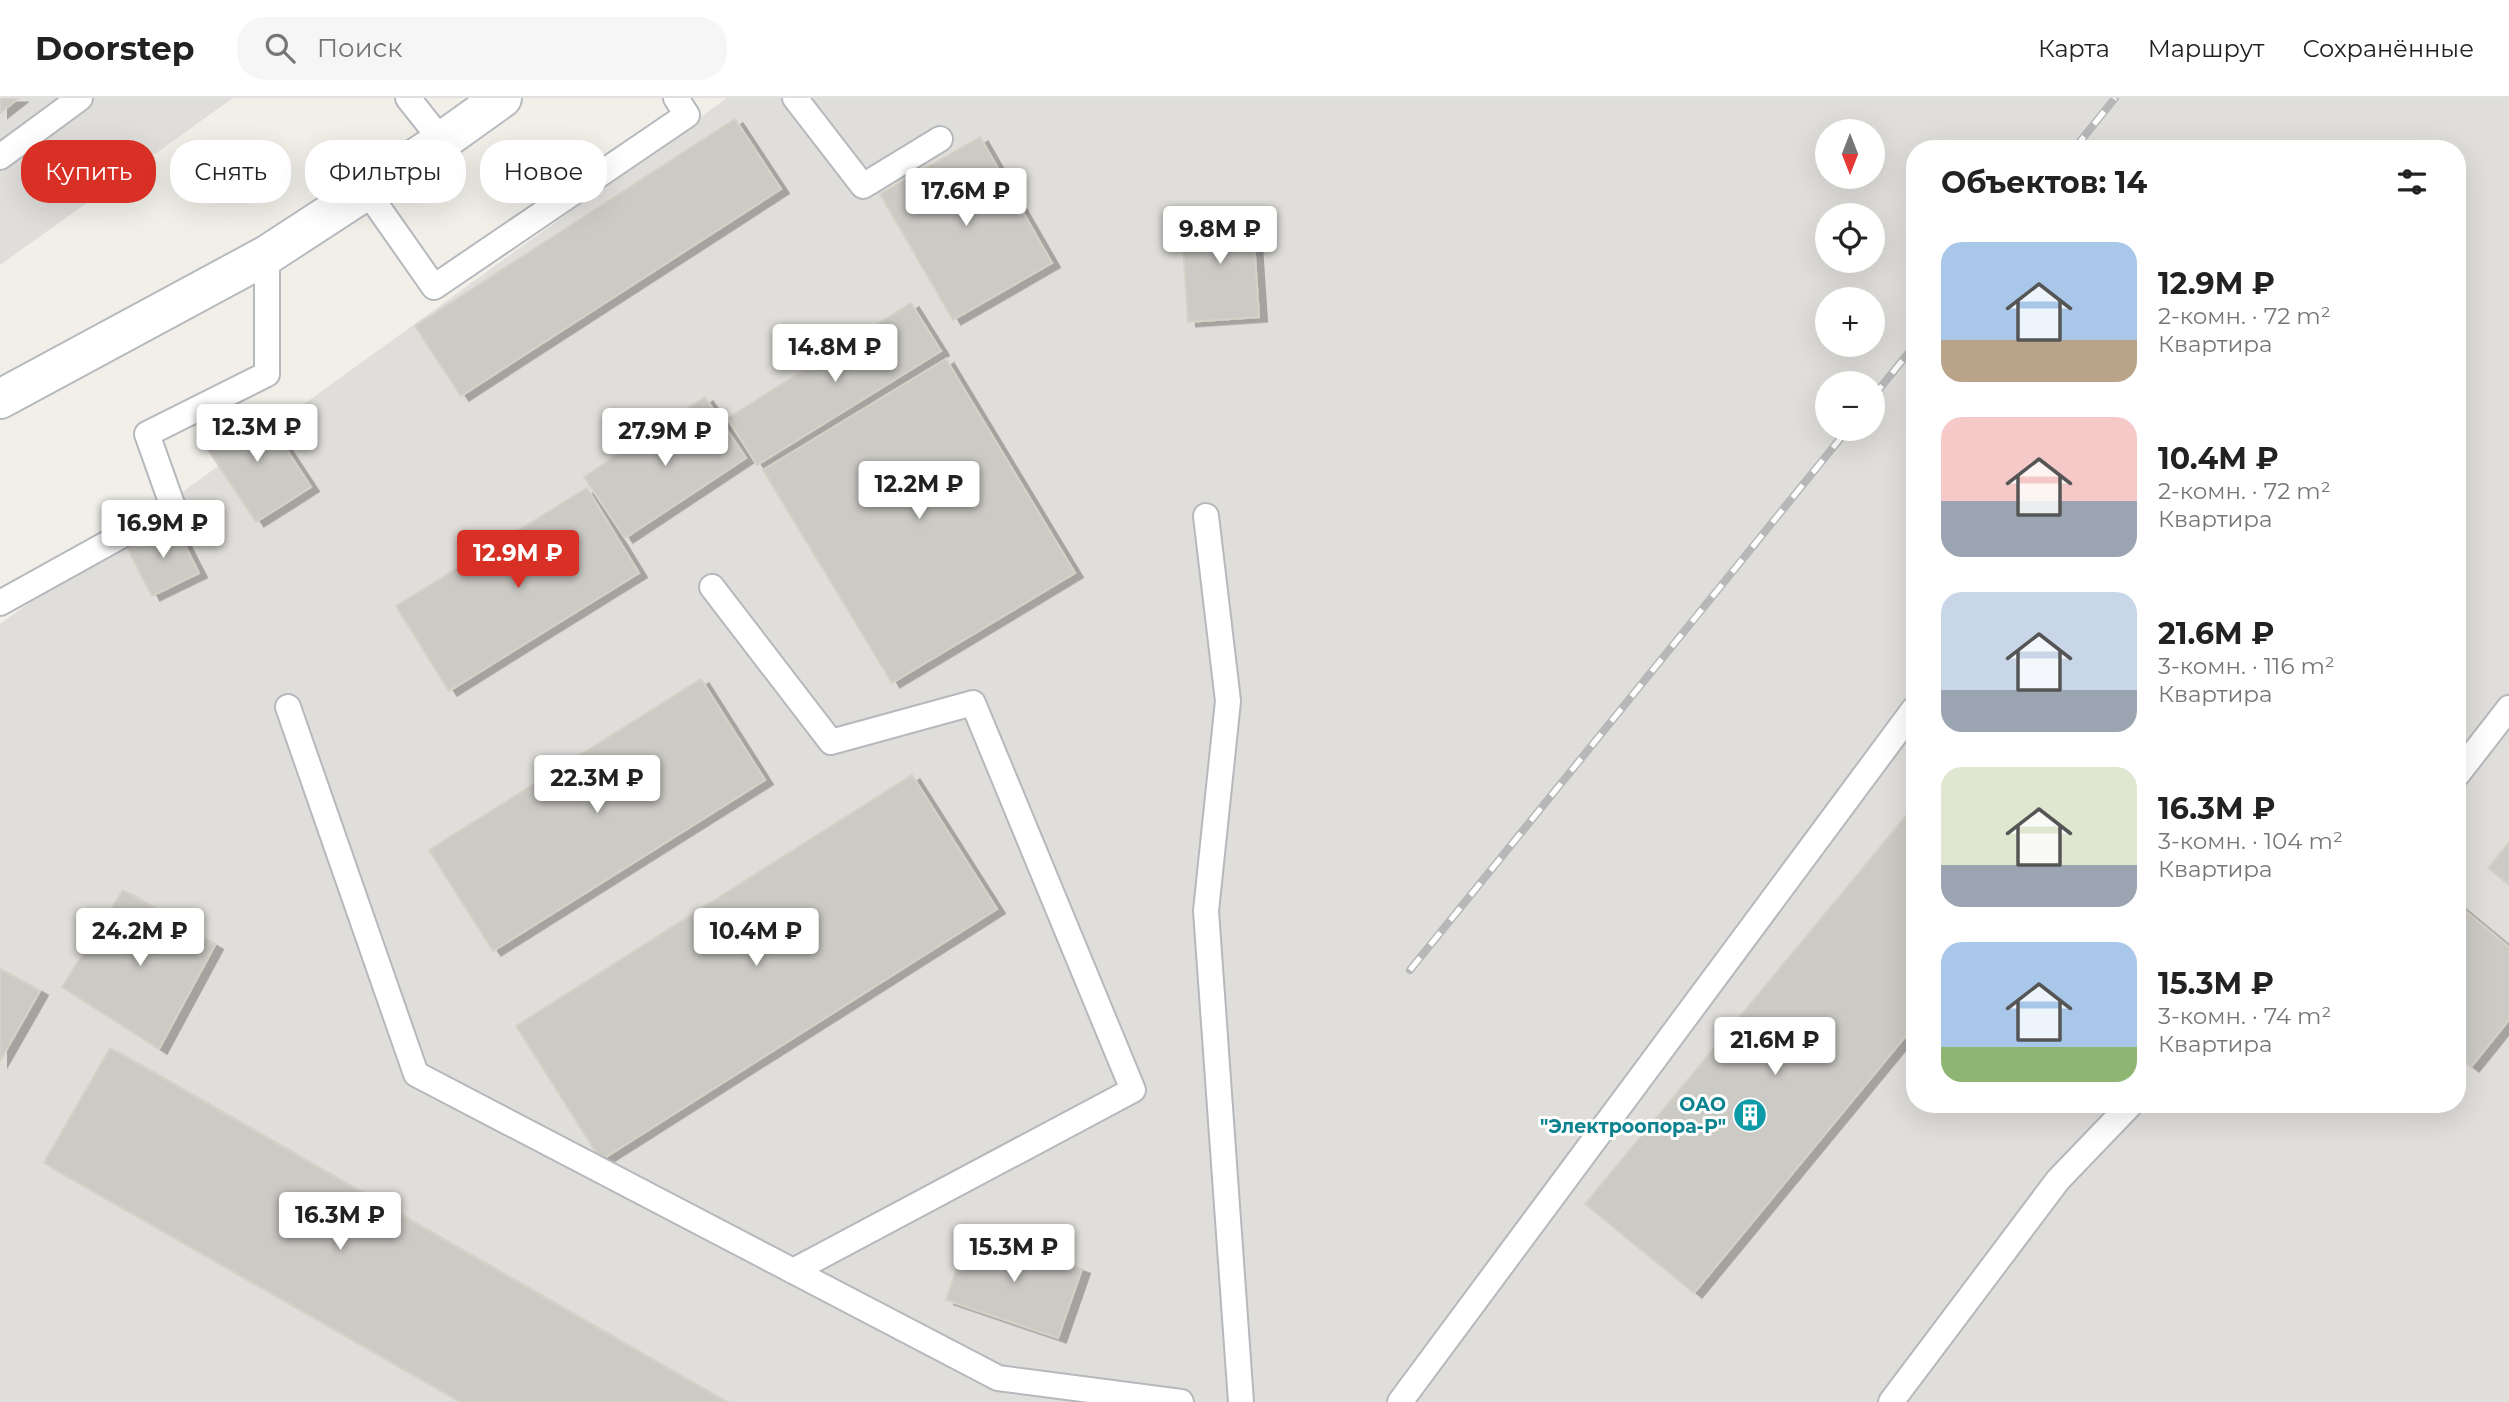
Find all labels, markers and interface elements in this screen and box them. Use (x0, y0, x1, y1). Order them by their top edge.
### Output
search box (237, 17, 727, 80)
text: Doorstep (35, 28, 195, 68)
icon: search (261, 29, 299, 67)
text: Поиск (317, 32, 402, 64)
text: Карта (2038, 34, 2110, 63)
text: Маршрут (2148, 34, 2264, 63)
text: Сохранённые (2302, 34, 2474, 63)
north arrow (1815, 119, 1885, 189)
map controls (1815, 119, 1885, 441)
chip: Купить (21, 140, 156, 203)
chip: Снять (170, 140, 291, 203)
chip: Фильтры (305, 140, 466, 203)
chip: Новое (480, 140, 607, 203)
icon: filters (2393, 163, 2431, 201)
text: Объектов: 14 (1941, 164, 2147, 201)
pin: 17.6M ₽ (901, 169, 1031, 228)
text: 17.6M ₽ (922, 177, 1010, 205)
button: locate (1815, 203, 1885, 273)
pin: 9.8M ₽ (1163, 206, 1277, 266)
text: 9.8M ₽ (1179, 215, 1261, 243)
text: 12.9M ₽ (2158, 265, 2275, 302)
icon: home (1997, 270, 2081, 354)
button: + (1815, 287, 1885, 357)
text: 2-комн. · 72 m² (2158, 302, 2331, 330)
pin: 14.8M ₽ (770, 324, 900, 384)
text: Квартира (2158, 330, 2272, 358)
text: 14.8M ₽ (788, 333, 882, 361)
button: − (1815, 371, 1885, 441)
pin: 12.3M ₽ (192, 404, 322, 464)
pin: 27.9M ₽ (600, 408, 730, 468)
text: 12.3M ₽ (212, 413, 302, 441)
text: 27.9M ₽ (618, 417, 712, 445)
text: 10.4M ₽ (2158, 440, 2279, 477)
icon: home (1997, 445, 2081, 529)
pin: 12.2M ₽ (854, 462, 984, 521)
text: 12.2M ₽ (875, 470, 963, 498)
text: 2-комн. · 72 m² (2158, 477, 2331, 505)
pin: 16.9M ₽ (98, 500, 228, 560)
text: Квартира (2158, 505, 2272, 533)
text: 16.9M ₽ (118, 509, 208, 537)
pin: 12.9M ₽ (453, 531, 583, 590)
text: 12.9M ₽ (473, 539, 563, 567)
text: 21.6M ₽ (2158, 615, 2274, 652)
icon: home (1997, 620, 2081, 704)
text: 3-комн. · 116 m² (2158, 652, 2335, 680)
text: Квартира (2158, 680, 2272, 708)
pin: 22.3M ₽ (532, 756, 662, 815)
text: 22.3M ₽ (550, 764, 644, 792)
text: 16.3M ₽ (2158, 790, 2276, 827)
icon: home (1997, 795, 2081, 879)
text: 3-комн. · 104 m² (2158, 827, 2343, 855)
text: Квартира (2158, 855, 2272, 883)
pin: 24.2M ₽ (75, 908, 205, 968)
pin: 10.4M ₽ (691, 908, 821, 968)
text: 24.2M ₽ (92, 917, 188, 945)
text: 10.4M ₽ (710, 917, 802, 945)
text: 15.3M ₽ (2158, 965, 2274, 1002)
icon: home (1997, 970, 2081, 1054)
text: 3-комн. · 74 m² (2158, 1002, 2331, 1030)
pin: 21.6M ₽ (1710, 1018, 1840, 1077)
text: 21.6M ₽ (1730, 1026, 1820, 1054)
text: Квартира (2158, 1030, 2272, 1058)
place label: ОАО "Электроопора-Р" (1540, 1093, 1726, 1138)
building icon: ОАО "Электроопора-Р" (1731, 1096, 1769, 1134)
pin: 16.3M ₽ (275, 1192, 405, 1252)
text: 16.3M ₽ (295, 1201, 385, 1229)
pin: 15.3M ₽ (949, 1224, 1079, 1284)
text: 15.3M ₽ (970, 1233, 1058, 1261)

